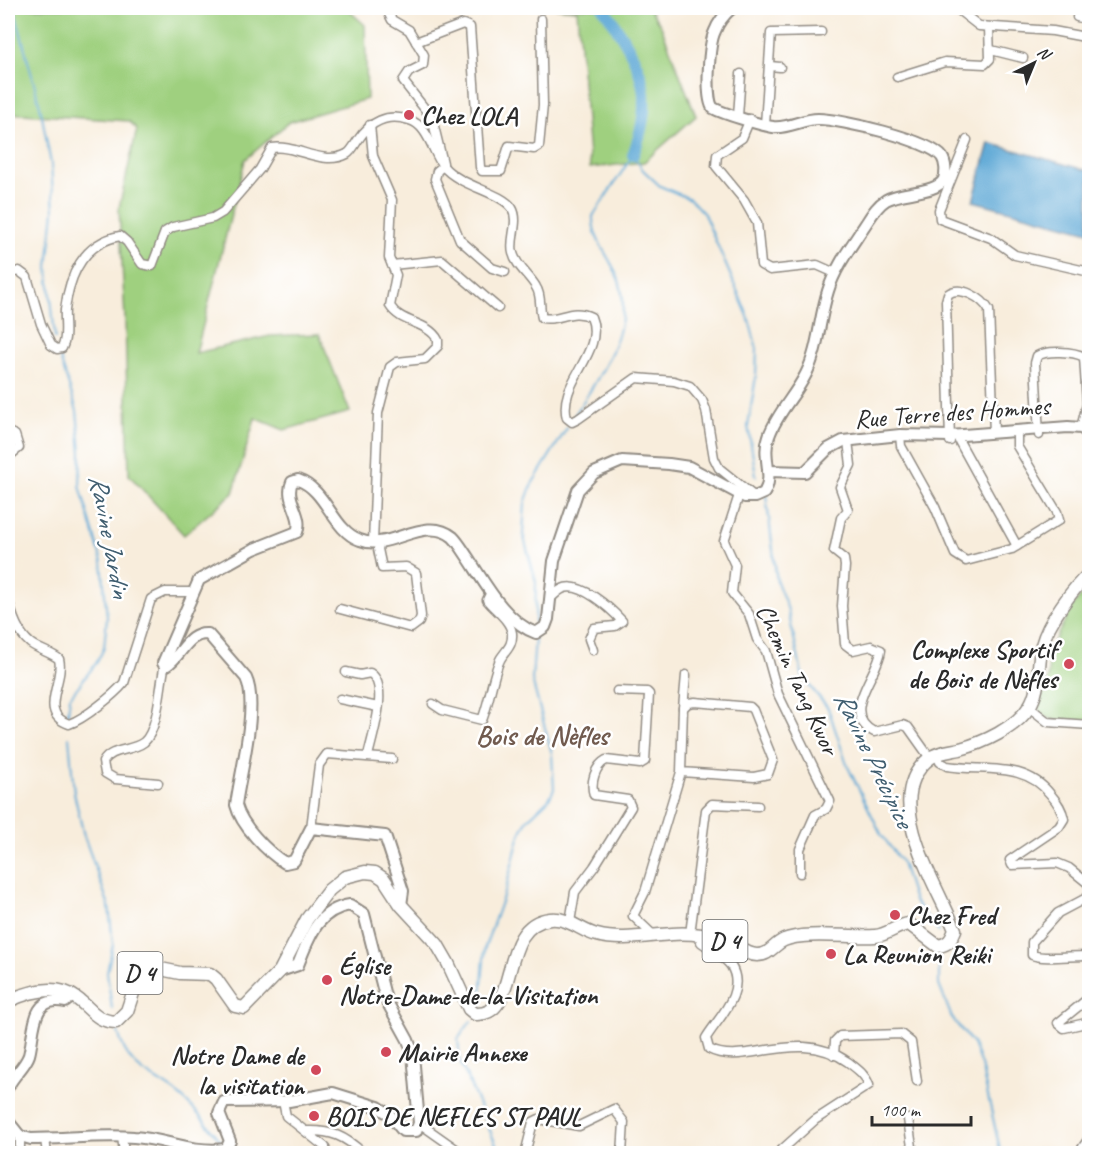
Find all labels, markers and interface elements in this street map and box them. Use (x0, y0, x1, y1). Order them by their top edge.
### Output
north arrow (1004, 33, 1064, 93)
text: N (1033, 42, 1056, 66)
place label: Chez LOLA (421, 99, 519, 132)
marker: Chez LOLA (402, 108, 416, 122)
street label: Rue Terre des Hommes (853, 389, 1053, 436)
water label: Ravine Jardin (81, 472, 139, 603)
street label: Chemin Tang Kwor (748, 599, 848, 762)
place label: Complexe Sportif de Bois de Nèfles (908, 633, 1063, 696)
marker: Complexe Sportif de Bois de Nèfles (1062, 657, 1076, 671)
water label: Ravine Précipice (827, 686, 923, 836)
district label: Bois de Nèfles (476, 718, 612, 753)
place label: Chez Fred (907, 899, 1000, 932)
marker: Chez Fred (888, 908, 902, 922)
road number: D 4 (702, 920, 748, 962)
place label: La Reunion Reiki (843, 938, 993, 971)
marker: La Reunion Reiki (824, 947, 838, 961)
place label: Église Notre-Dame-de-la-Visitation (339, 949, 598, 1012)
road number: D 4 (118, 952, 162, 994)
marker: Église Notre-Dame-de-la-Visitation (320, 973, 334, 987)
place label: Mairie Annexe (398, 1036, 529, 1069)
place label: Notre Dame de la visitation (170, 1039, 306, 1102)
marker: Mairie Annexe (379, 1045, 393, 1059)
marker: Notre Dame de la visitation (309, 1063, 323, 1077)
scale bar (872, 1089, 971, 1127)
text: 100 m (881, 1099, 922, 1121)
place label: BOIS DE NEFLES ST PAUL (326, 1100, 582, 1133)
marker: BOIS DE NEFLES ST PAUL (307, 1109, 321, 1123)

